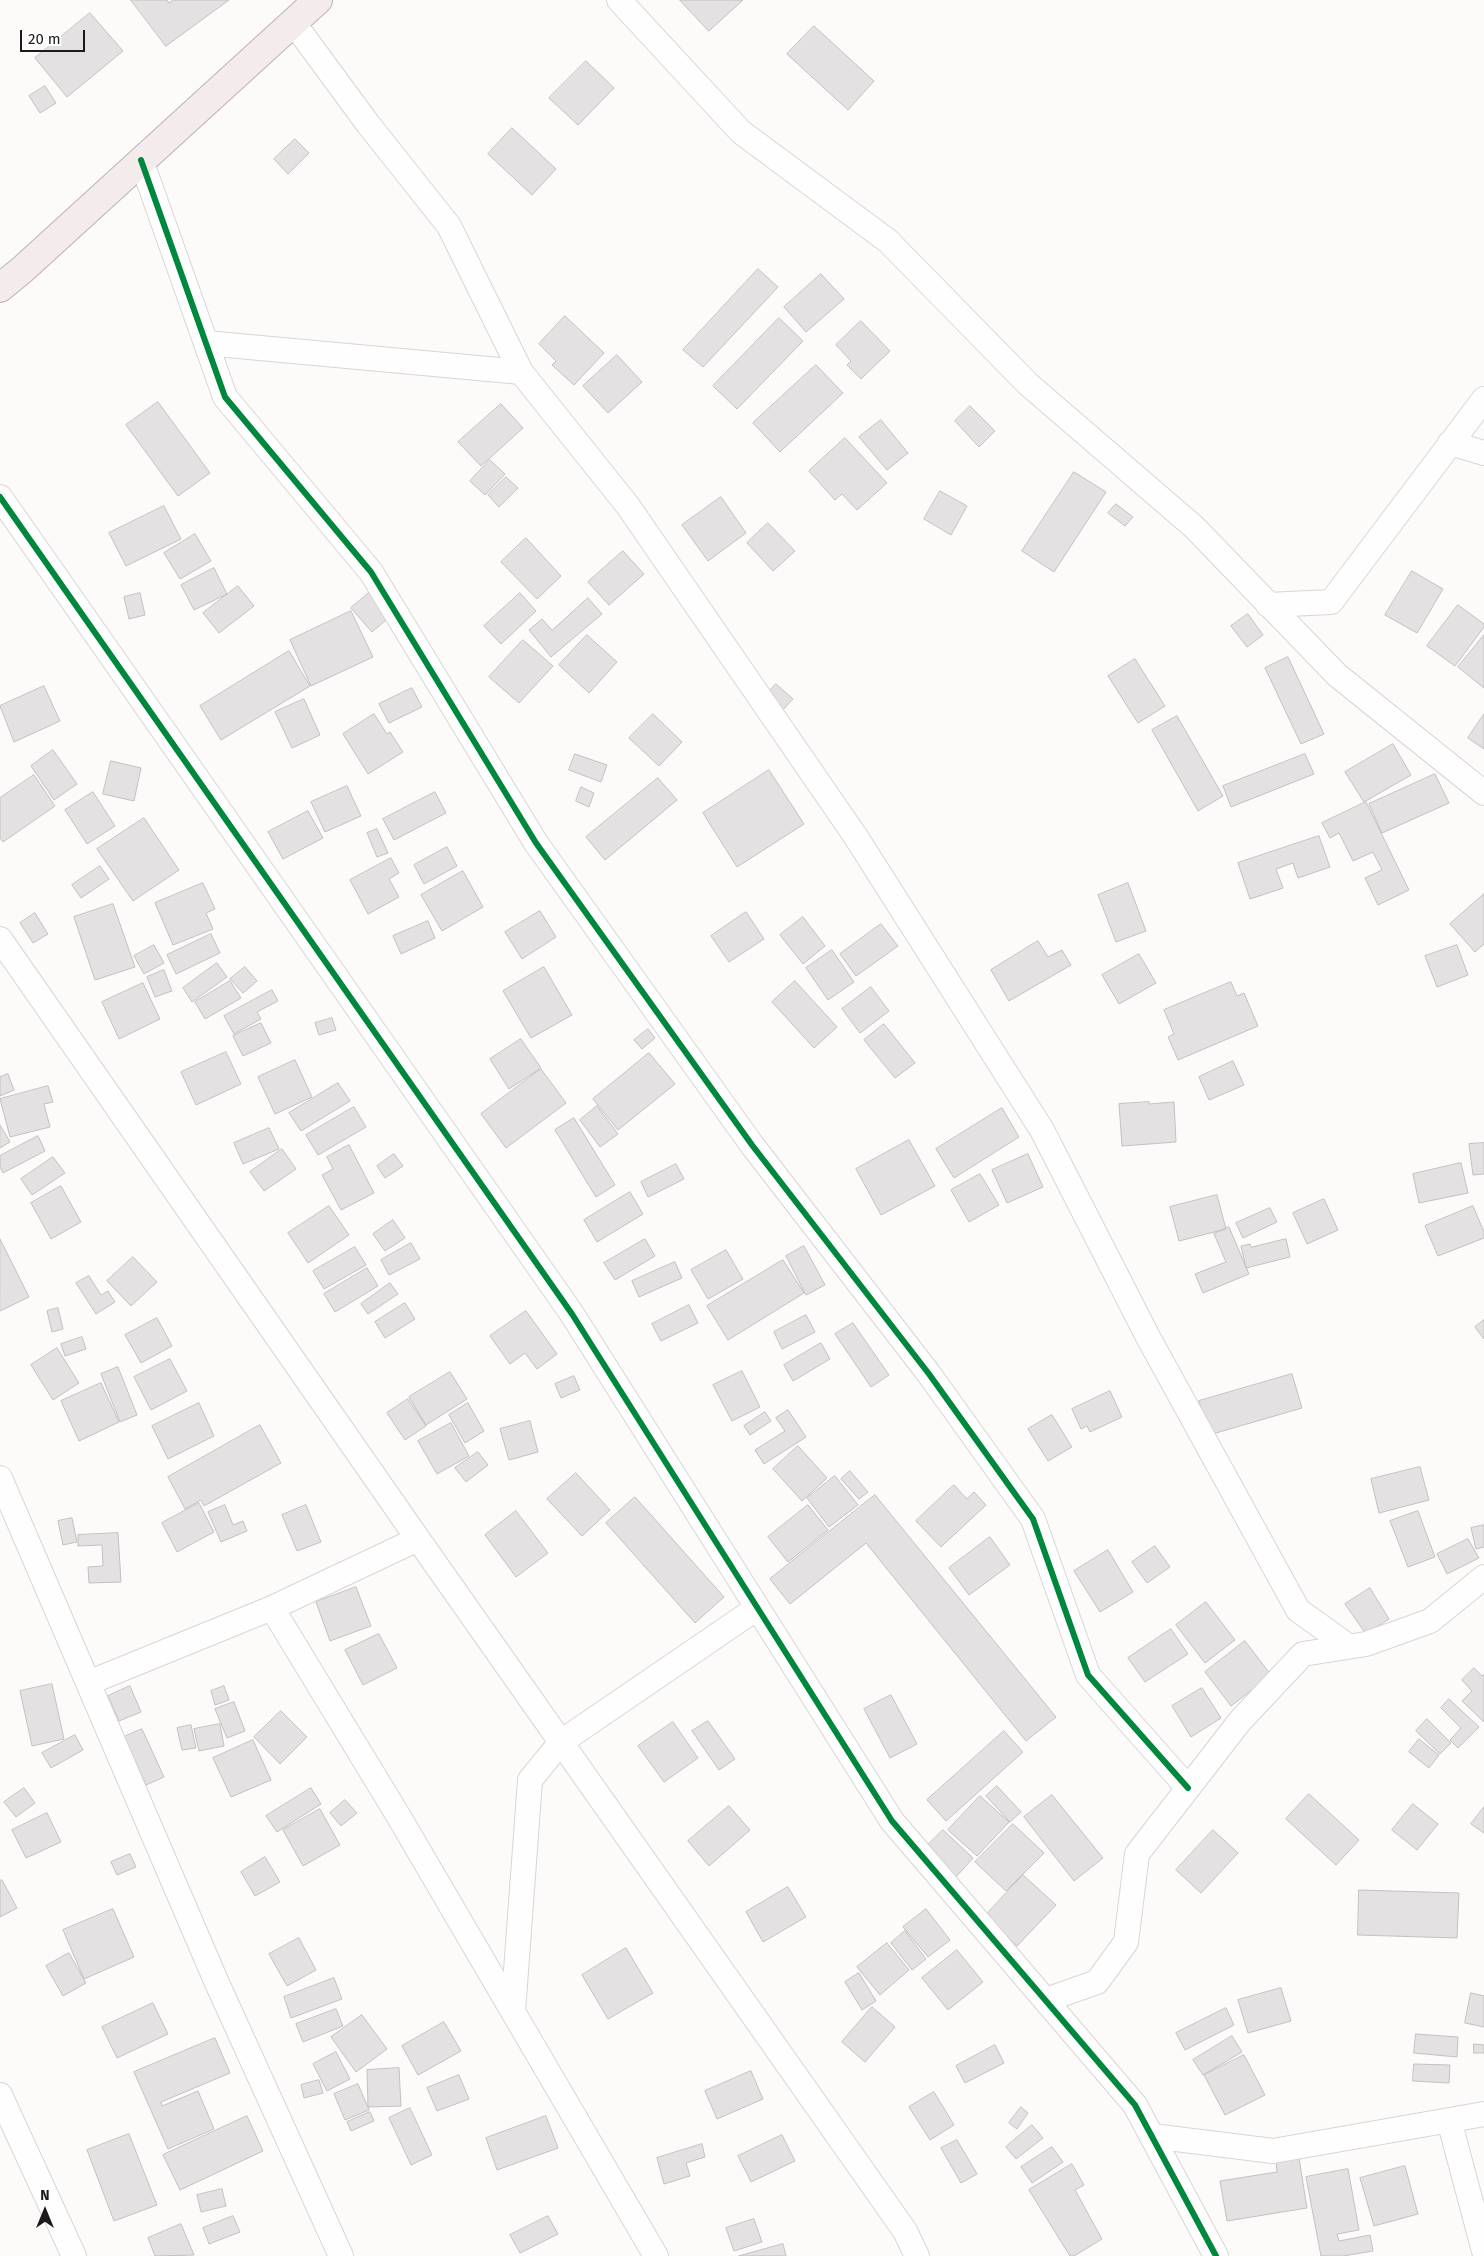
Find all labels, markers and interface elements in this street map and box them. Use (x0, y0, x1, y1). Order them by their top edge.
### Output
scale bar (22, 20, 88, 52)
text: 20 m (28, 30, 61, 48)
north arrow (20, 2186, 70, 2236)
text: N (40, 2187, 50, 2204)

